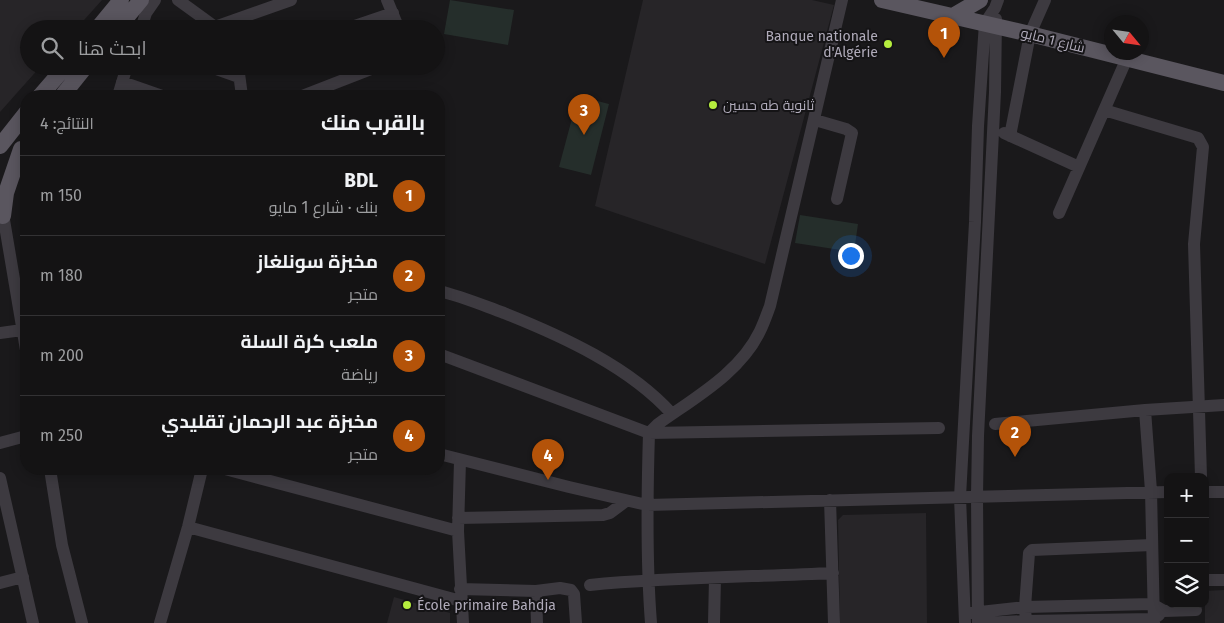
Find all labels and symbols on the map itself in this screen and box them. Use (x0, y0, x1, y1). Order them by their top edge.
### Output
north arrow (1104, 15, 1149, 60)
pin: 1 (928, 17, 960, 58)
street label: شارع 1 مايو (1019, 24, 1087, 57)
place label: Banque nationale d'Algérie (765, 28, 878, 61)
marker: Banque nationale d'Algérie (882, 38, 894, 50)
pin: 3 (568, 94, 600, 135)
place label: ثانوية طه حسين (723, 97, 814, 114)
marker: ثانوية طه حسين (707, 99, 719, 111)
your location (838, 243, 864, 269)
pin: 2 (999, 416, 1031, 457)
pin: 4 (532, 439, 564, 480)
place label: École primaire Bahdja (417, 596, 556, 614)
marker: École primaire Bahdja (401, 599, 413, 611)

